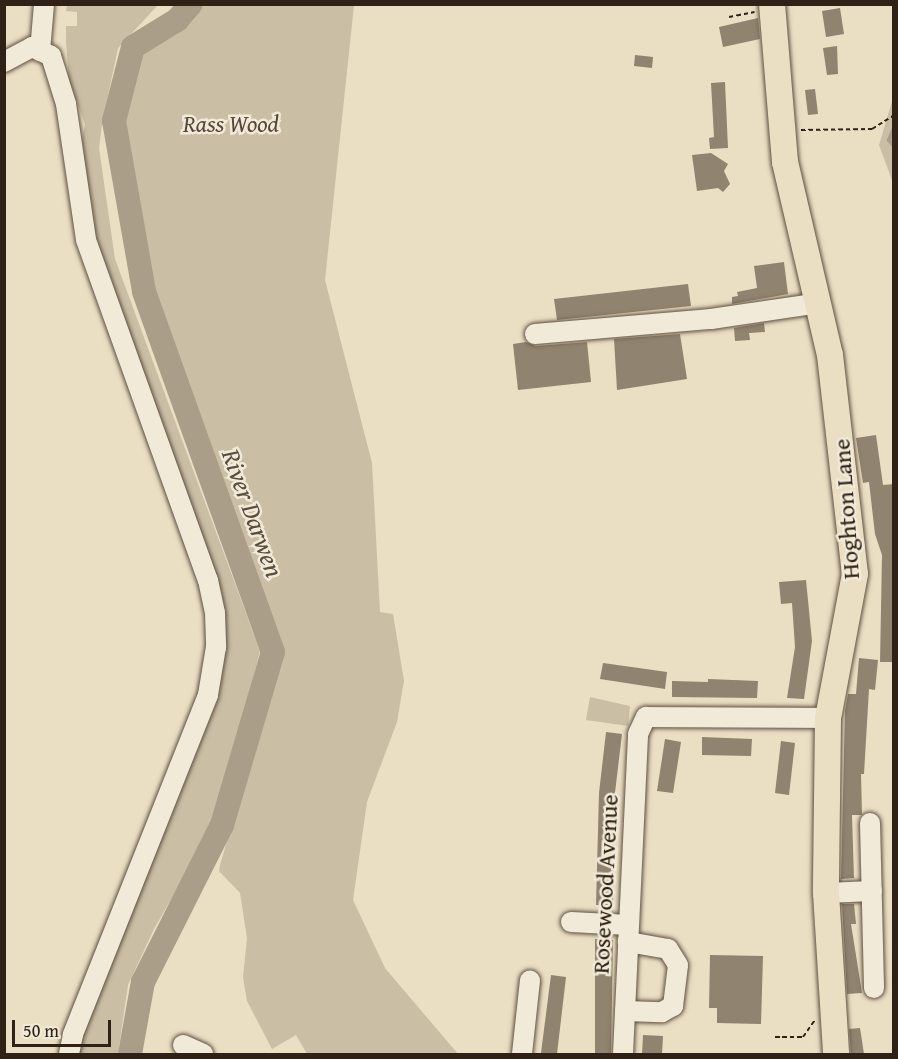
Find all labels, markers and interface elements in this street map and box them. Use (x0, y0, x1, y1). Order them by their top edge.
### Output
park label: Rass Wood (183, 110, 279, 138)
street label: Hoghton Lane (827, 438, 865, 580)
water label: River Darwen (215, 445, 291, 581)
street label: Rosewood Avenue (586, 793, 624, 975)
scale bar (15, 1008, 114, 1046)
text: 50 m (23, 1017, 59, 1044)

